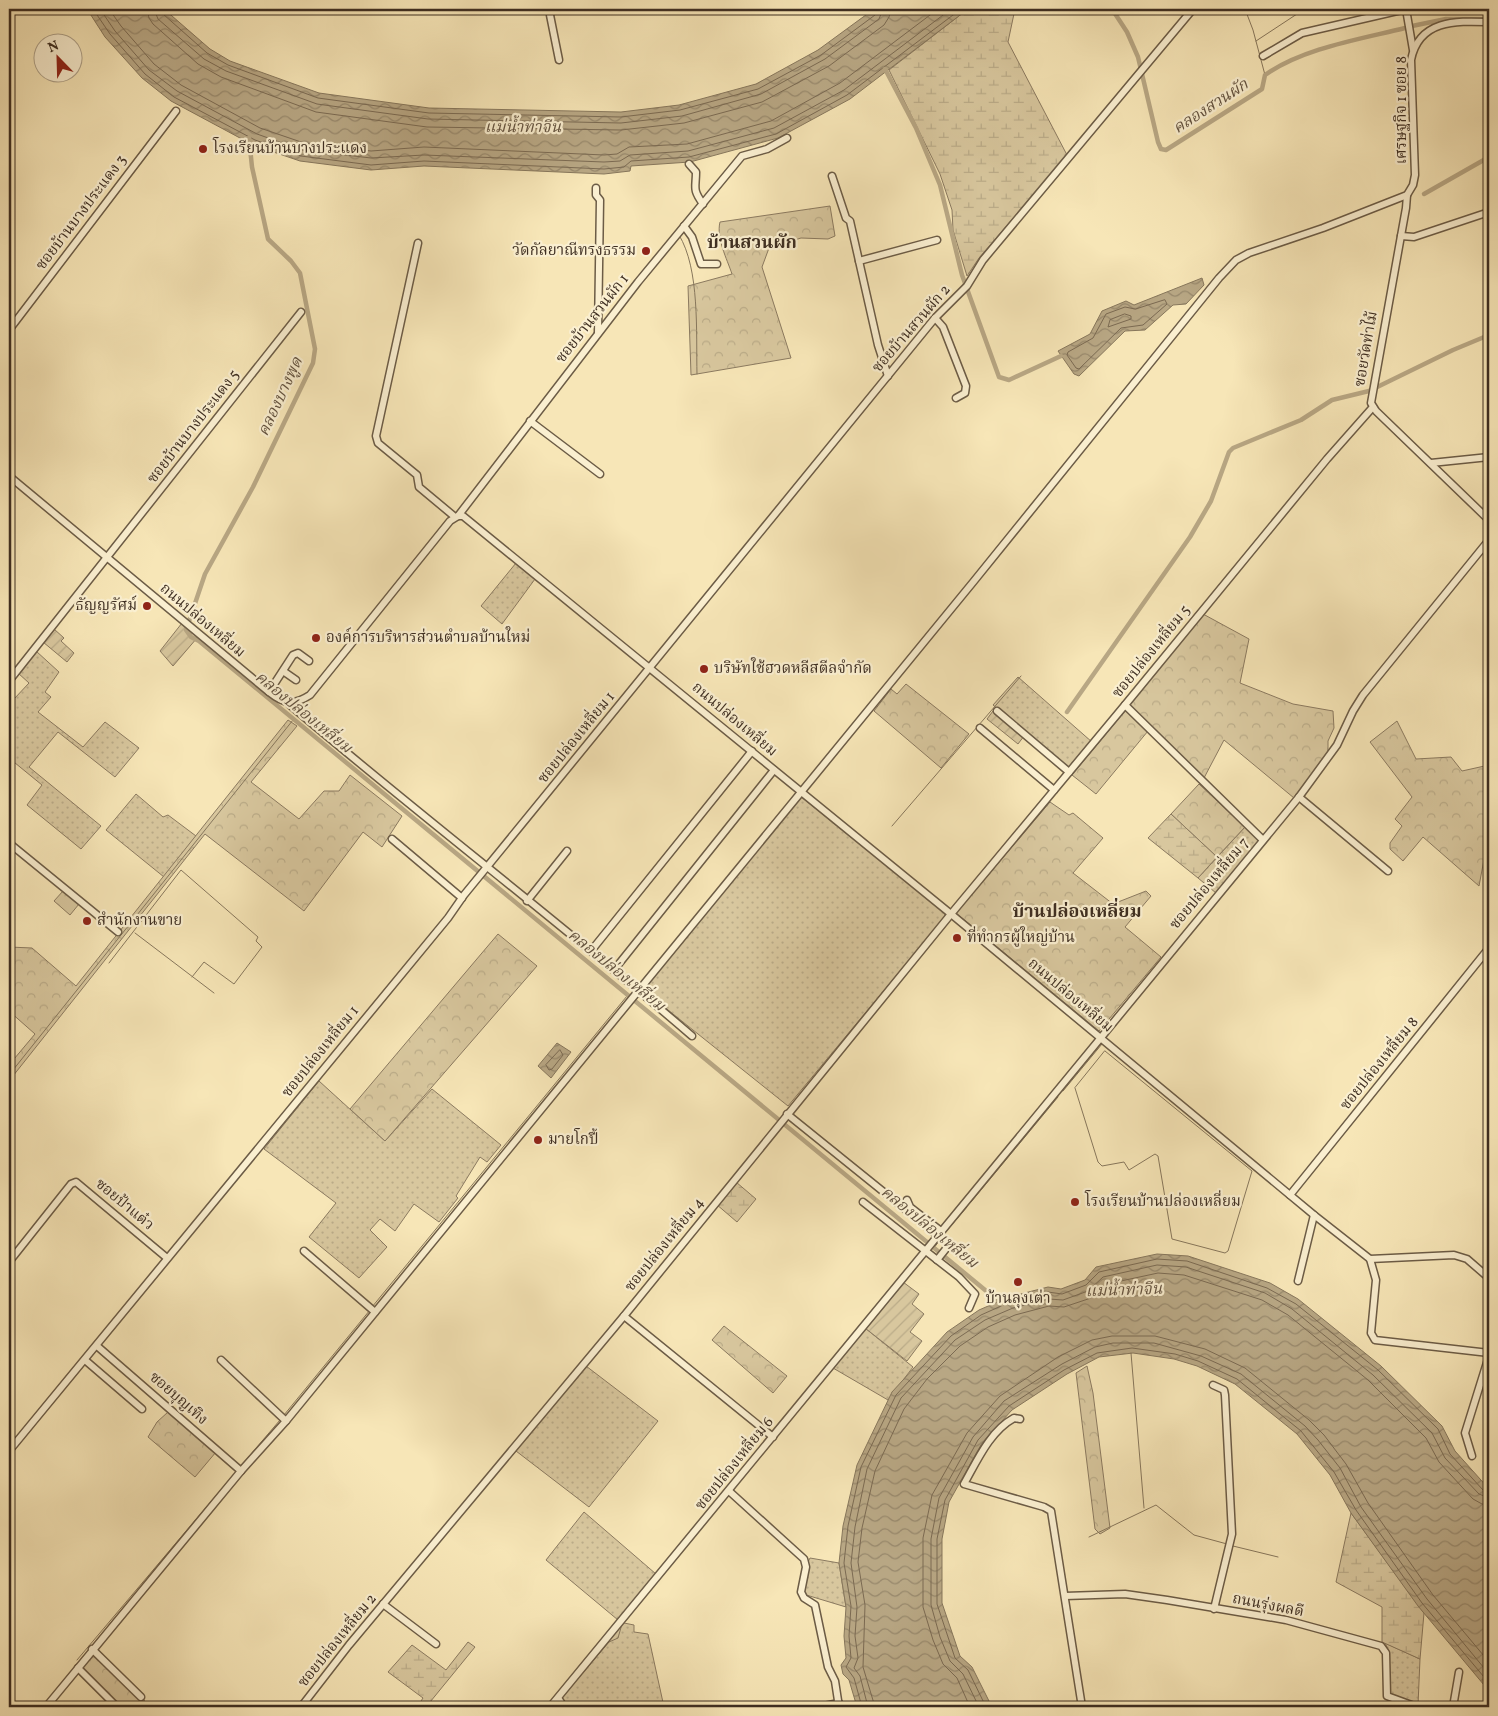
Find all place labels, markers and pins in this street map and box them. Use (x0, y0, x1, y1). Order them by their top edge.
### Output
place label: โรงเรียนบ้านบางประแดง (212, 137, 367, 160)
marker: โรงเรียนบ้านบางประแดง (197, 143, 209, 155)
place label: วัดกัลยาณีทรงธรรม (512, 241, 636, 262)
marker: วัดกัลยาณีทรงธรรม (640, 245, 652, 257)
place label: ธัญญรัศม์ (75, 595, 137, 617)
marker: ธัญญรัศม์ (141, 600, 153, 612)
place label: องค์การบริหารส่วนตำบลบ้านใหม่ (326, 626, 530, 649)
marker: องค์การบริหารส่วนตำบลบ้านใหม่ (310, 632, 322, 644)
place label: บริษัทใช้ฮวดหลีสตีลจำกัด (714, 657, 872, 680)
marker: บริษัทใช้ฮวดหลีสตีลจำกัด (698, 663, 710, 675)
place label: สำนักงานขาย (97, 911, 182, 932)
marker: สำนักงานขาย (81, 915, 93, 927)
place label: ที่ทำกรผู้ใหญ่บ้าน (967, 926, 1075, 949)
marker: ที่ทำกรผู้ใหญ่บ้าน (951, 932, 963, 944)
place label: มายโกปี้ (548, 1128, 598, 1151)
marker: มายโกปี้ (532, 1134, 544, 1146)
place label: โรงเรียนบ้านปล่องเหลี่ยม (1084, 1190, 1241, 1213)
marker: โรงเรียนบ้านปล่องเหลี่ยม (1069, 1196, 1081, 1208)
marker: บ้านลุงเต่า (1012, 1276, 1024, 1288)
place label: บ้านลุงเต่า (985, 1289, 1051, 1310)

